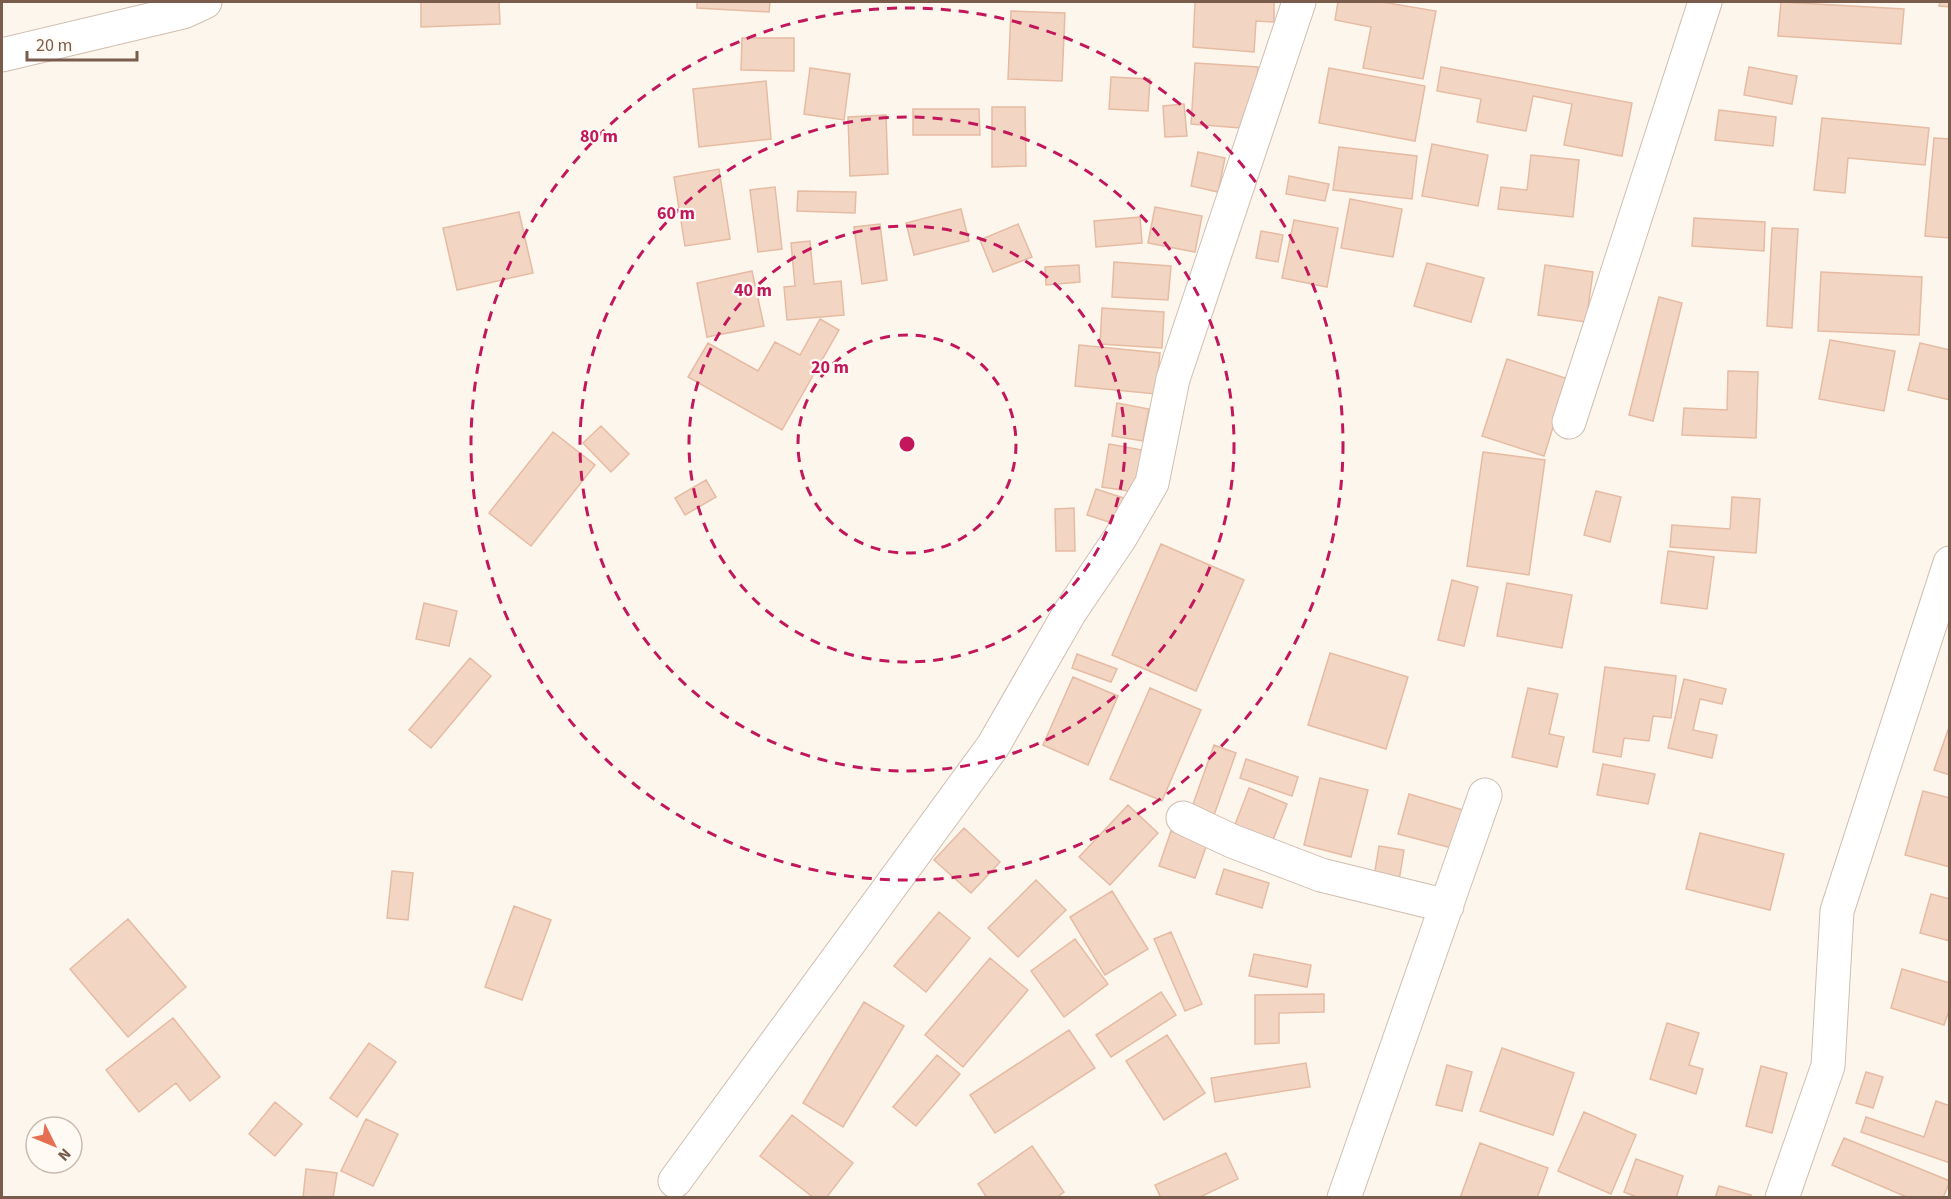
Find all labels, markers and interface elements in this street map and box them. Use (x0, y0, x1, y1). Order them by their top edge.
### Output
scale bar (27, 24, 136, 62)
text: 20 m (36, 33, 72, 58)
text: 80 m (580, 124, 618, 149)
text: 60 m (657, 201, 695, 226)
text: 40 m (734, 278, 772, 303)
text: 20 m (811, 355, 849, 380)
centre of rings (897, 434, 917, 454)
north arrow (24, 1115, 84, 1175)
text: N (53, 1143, 76, 1166)

